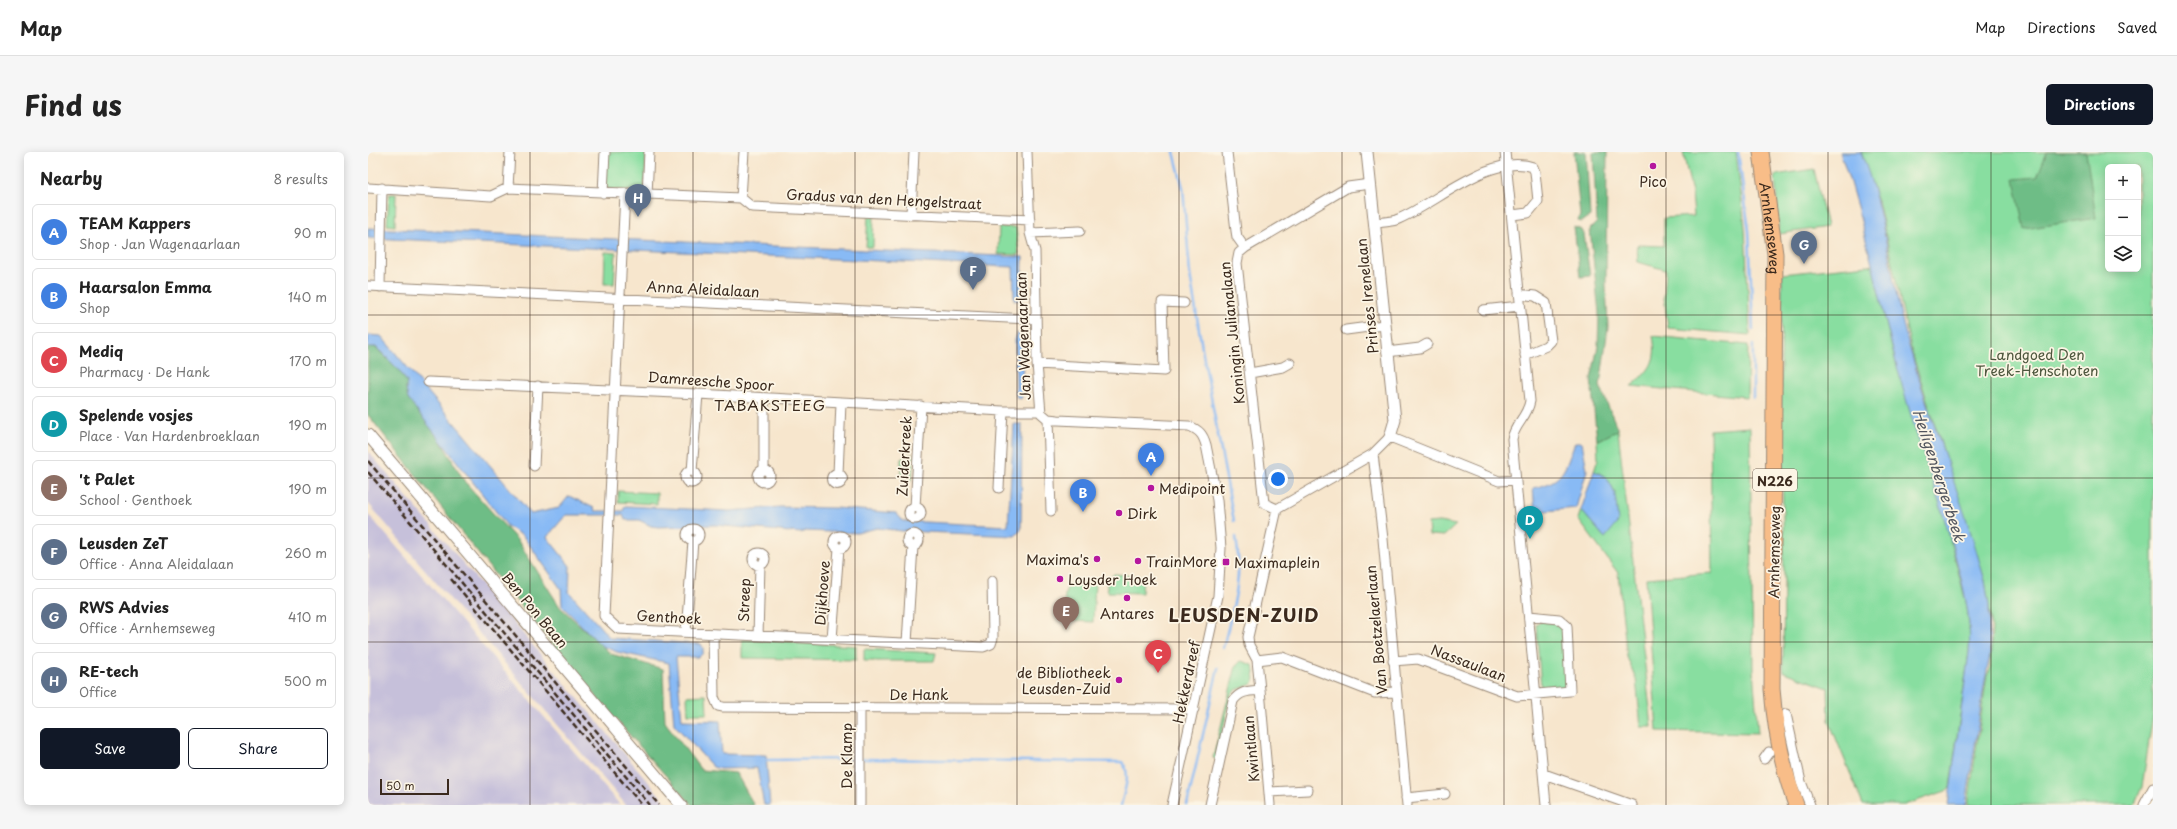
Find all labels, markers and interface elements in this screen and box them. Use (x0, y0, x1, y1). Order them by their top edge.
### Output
text: Map (20, 14, 62, 42)
text: Map (1975, 17, 2005, 38)
text: Directions (2027, 17, 2095, 38)
text: Saved (2117, 17, 2157, 38)
text: Find us (24, 83, 122, 126)
button: Directions (2046, 84, 2153, 125)
marker: Pico (1648, 161, 1658, 171)
map controls (2105, 164, 2141, 272)
button: + (2105, 164, 2141, 200)
text: Nearby (40, 165, 102, 191)
text: 8 results (274, 169, 328, 188)
place label: Pico (1639, 171, 1667, 192)
street label: Arnhemseweg (1755, 181, 1786, 275)
street label: Gradus van den Hengelstraat (786, 183, 982, 215)
pin: H (625, 184, 651, 217)
button: − (2105, 200, 2141, 236)
text: TEAM Kappers (79, 211, 191, 234)
text: A (49, 223, 59, 242)
text: 90 m (294, 223, 327, 242)
pin: G (1791, 231, 1817, 264)
text: Shop · Jan Wagenaarlaan (79, 234, 240, 253)
button: layers (2105, 236, 2141, 272)
street label: Prinses Irenelaan (1351, 237, 1383, 355)
pin: F (960, 257, 986, 290)
street label: Koningin Julianalaan (1214, 261, 1250, 405)
street label: Jan Wagenaarlaan (1010, 272, 1036, 400)
text: Haarsalon Emma (79, 275, 212, 298)
street label: Anna Aleidalaan (646, 276, 760, 302)
text: B (50, 287, 58, 306)
text: 140 m (288, 287, 327, 306)
text: Shop (79, 298, 110, 317)
text: Mediq (79, 339, 123, 362)
park label: Landgoed Den Treek-Henschoten (1976, 344, 2099, 381)
text: C (49, 351, 59, 370)
text: 170 m (289, 351, 327, 370)
text: Pharmacy · De Hank (79, 362, 210, 381)
street label: Damreesche Spoor (647, 366, 775, 396)
district label: TABAKSTEEG (714, 393, 826, 416)
text: Spelende vosjes (79, 403, 193, 426)
water label: Heiligenbergerbeek (1908, 406, 1973, 545)
text: D (49, 415, 59, 434)
text: 190 m (288, 415, 327, 434)
street label: Zuiderkreek (891, 415, 917, 497)
text: Place · Van Hardenbroeklaan (79, 426, 260, 445)
pin: A (1138, 443, 1164, 476)
text: 't Palet (79, 467, 135, 490)
your location (1268, 469, 1288, 489)
road number: N226 (1753, 469, 1797, 491)
place label: Medipoint (1159, 478, 1226, 499)
text: E (50, 479, 58, 498)
text: 190 m (288, 479, 327, 498)
pin: B (1070, 479, 1096, 512)
marker: Medipoint (1146, 483, 1156, 493)
text: School · Genthoek (79, 490, 192, 509)
place label: Dirk (1127, 503, 1158, 524)
street label: Arnhemseweg (1763, 505, 1785, 599)
pin: D (1517, 506, 1543, 539)
marker: Dirk (1114, 508, 1124, 518)
text: Leusden ZeT (79, 531, 168, 554)
text: F (50, 543, 58, 562)
text: 260 m (285, 543, 327, 562)
place label: Maxima's (1026, 549, 1089, 570)
place label: TrainMore (1146, 551, 1217, 572)
place label: Maximaplein (1234, 552, 1320, 573)
text: Office · Anna Aleidalaan (79, 554, 234, 573)
marker: Maxima's (1092, 554, 1102, 564)
marker: TrainMore (1133, 556, 1143, 566)
marker: Maximaplein (1221, 557, 1231, 567)
street label: Dijkhoeve (809, 560, 835, 626)
street label: Van Boetzelaerlaan (1360, 564, 1392, 696)
street label: Ben Pon Baan (497, 567, 573, 653)
place label: Loysder Hoek (1068, 569, 1157, 590)
marker: Loysder Hoek (1055, 574, 1065, 584)
street label: Streep (733, 578, 755, 622)
marker: Antares (1122, 593, 1132, 603)
text: RWS Advies (79, 595, 169, 618)
pin: E (1053, 597, 1079, 630)
district label: LEUSDEN-ZUID (1168, 601, 1320, 628)
place label: Antares (1100, 603, 1154, 624)
street label: Genthoek (636, 605, 702, 629)
text: G (49, 607, 59, 626)
text: 410 m (288, 607, 327, 626)
text: Office · Arnhemseweg (79, 618, 216, 637)
street label: Hekkerdreef (1167, 638, 1205, 725)
street label: Nassaulaan (1428, 639, 1510, 687)
pin: C (1145, 640, 1171, 673)
text: RE-tech (79, 659, 139, 682)
place label: de Bibliotheek Leusden-Zuid (1017, 662, 1111, 699)
text: H (49, 671, 59, 690)
text: 500 m (284, 671, 327, 690)
marker: de Bibliotheek Leusden-Zuid (1114, 675, 1124, 685)
text: Office (79, 682, 117, 701)
street label: De Hank (889, 684, 949, 705)
street label: Kwintlaan (1238, 715, 1264, 783)
street label: De Klamp (836, 723, 857, 789)
button: Save (40, 728, 180, 769)
button: Share (188, 728, 328, 769)
scale bar (380, 777, 449, 796)
text: 50 m (386, 777, 415, 794)

